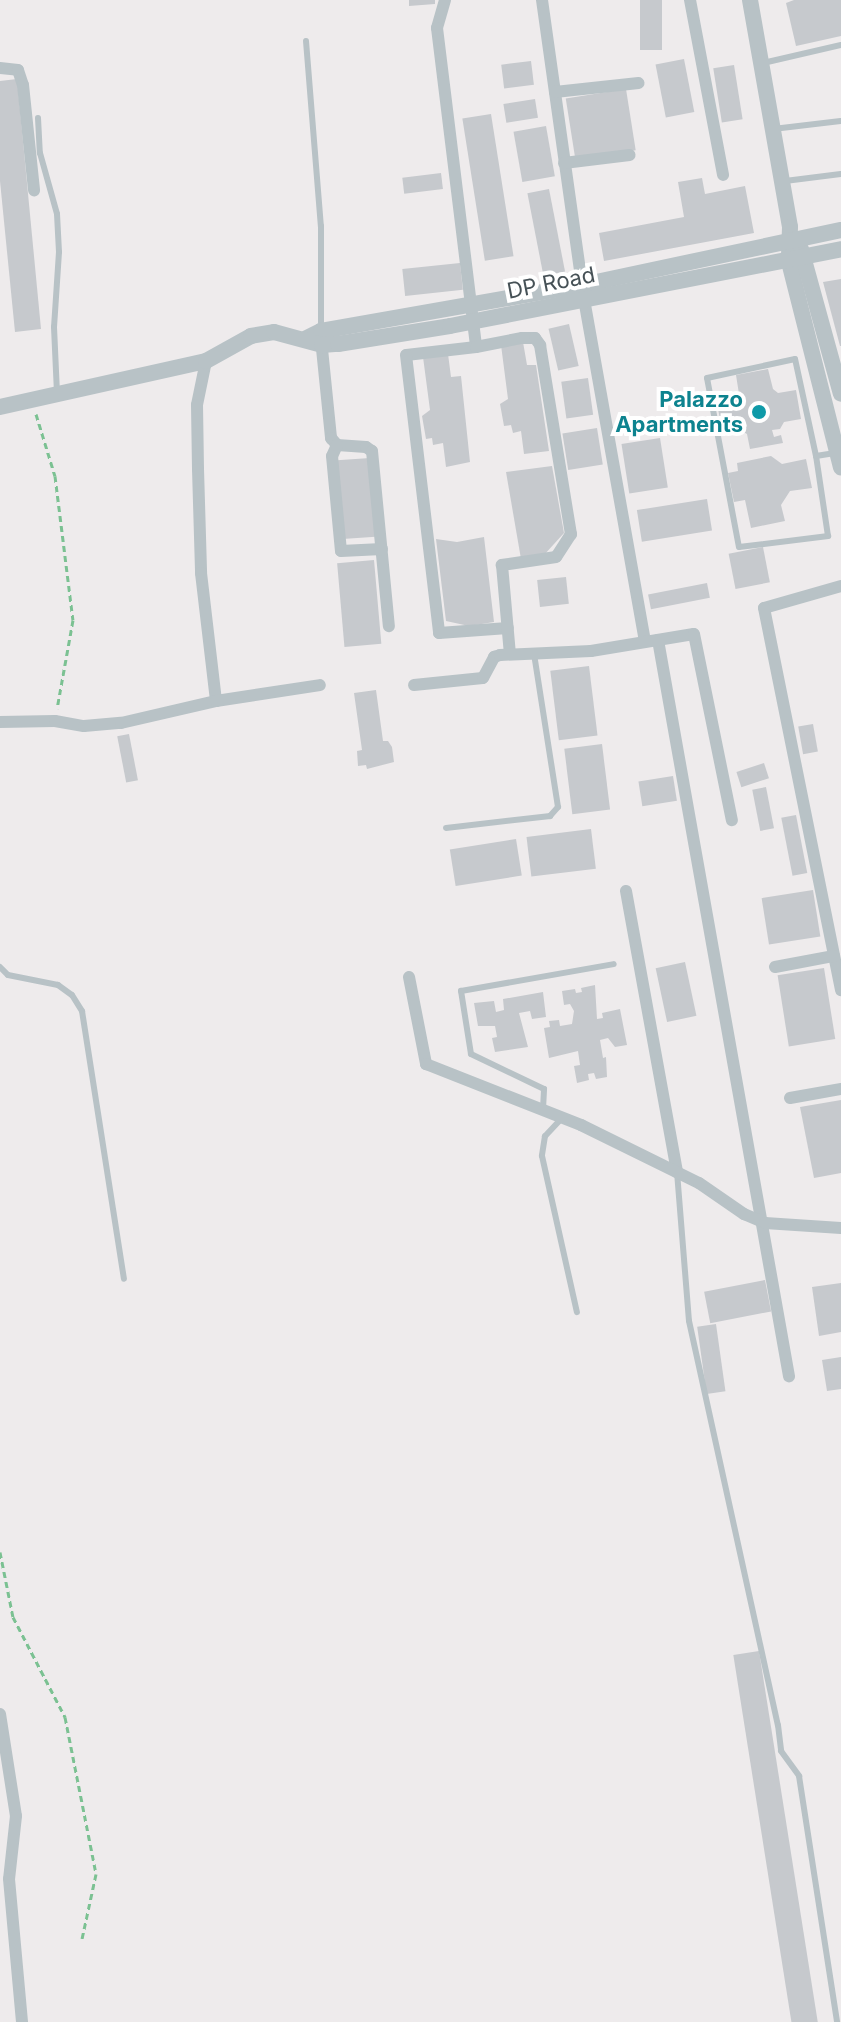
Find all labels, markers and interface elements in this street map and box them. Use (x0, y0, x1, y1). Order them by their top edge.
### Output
street label: DP Road (505, 262, 597, 304)
place label: Palazzo Apartments (615, 386, 743, 438)
marker: Palazzo Apartments (750, 403, 768, 421)

